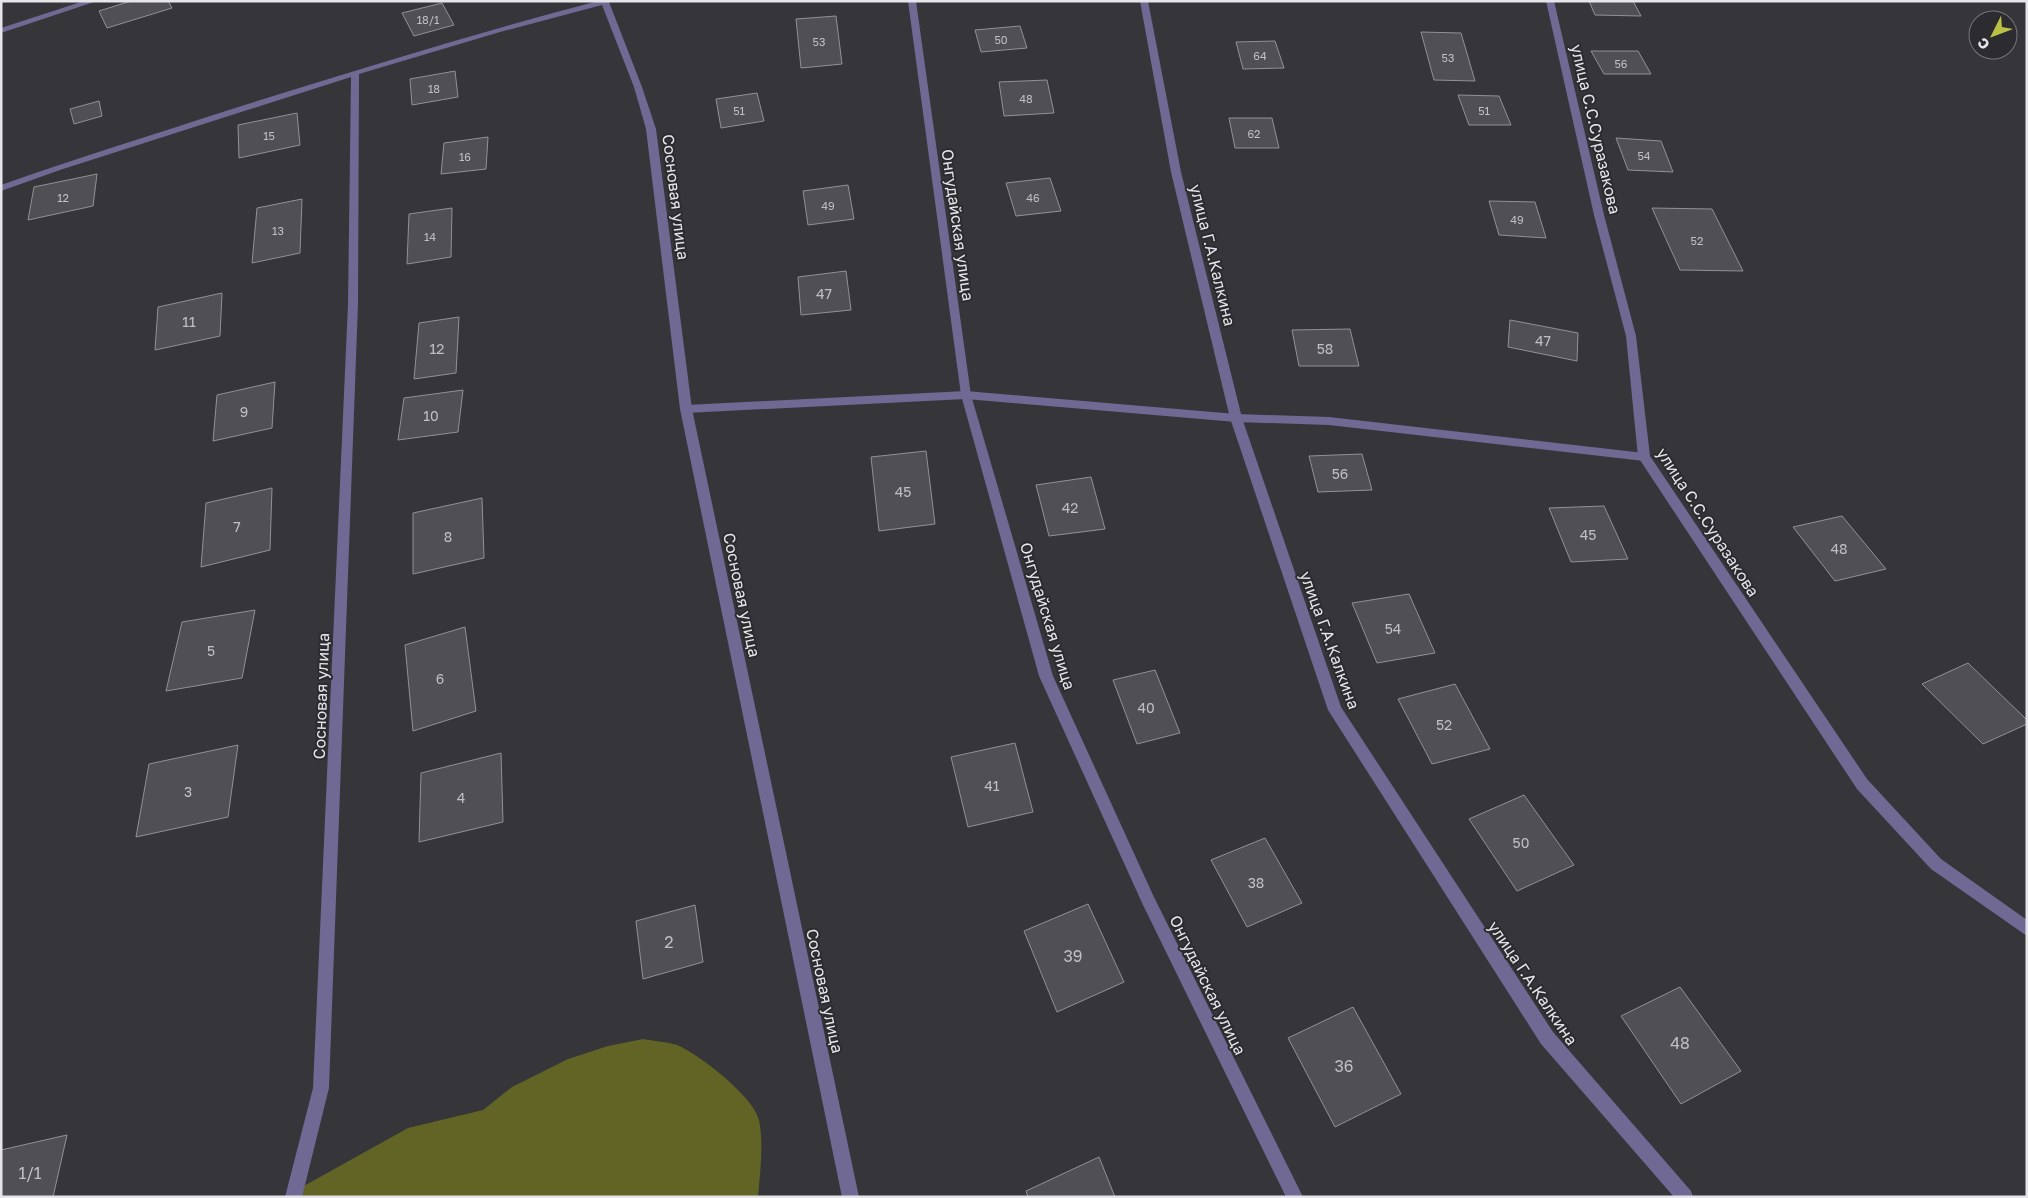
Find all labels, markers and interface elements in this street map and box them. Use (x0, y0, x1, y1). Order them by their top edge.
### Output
north arrow (1968, 10, 2018, 60)
house number: 18/1 (417, 13, 439, 26)
house number: 50 (994, 33, 1008, 46)
house number: 53 (813, 35, 825, 48)
text: С (1973, 35, 1993, 53)
street label: улица С.С.Суразакова (1567, 42, 1625, 216)
house number: 64 (1253, 49, 1267, 62)
house number: 53 (1442, 51, 1454, 64)
house number: 56 (1614, 57, 1628, 70)
house number: 18 (428, 82, 440, 95)
house number: 48 (1019, 92, 1033, 105)
house number: 51 (733, 104, 745, 117)
house number: 51 (1478, 104, 1490, 117)
house number: 62 (1247, 127, 1261, 140)
house number: 15 (263, 129, 275, 142)
street label: Сосновая улица (658, 133, 694, 261)
street label: Онгудайская улица (937, 148, 979, 302)
house number: 54 (1637, 149, 1651, 162)
house number: 16 (459, 150, 471, 163)
street label: улица Г.А.Калкина (1186, 182, 1240, 328)
house number: 12 (57, 191, 69, 204)
house number: 46 (1026, 191, 1040, 204)
house number: 49 (821, 199, 835, 212)
house number: 49 (1510, 213, 1524, 226)
house number: 13 (272, 224, 284, 237)
house number: 14 (424, 230, 436, 243)
house number: 52 (1691, 234, 1703, 247)
house number: 47 (816, 285, 832, 302)
house number: 11 (182, 313, 196, 330)
house number: 47 (1535, 332, 1551, 349)
house number: 12 (430, 340, 444, 357)
house number: 58 (1317, 340, 1333, 357)
house number: 9 (240, 403, 248, 420)
house number: 10 (423, 407, 439, 424)
street label: улица С.С.Суразакова (1652, 444, 1764, 600)
house number: 56 (1332, 465, 1348, 482)
house number: 45 (895, 483, 911, 500)
house number: 42 (1062, 499, 1078, 516)
house number: 7 (233, 518, 241, 535)
house number: 45 (1580, 526, 1596, 543)
house number: 8 (444, 528, 452, 545)
street label: Сосновая улица (719, 531, 765, 659)
street label: Онгудайская улица (1016, 540, 1080, 692)
house number: 48 (1830, 540, 1848, 557)
street label: улица Г.А.Калкина (1296, 568, 1364, 712)
house number: 54 (1385, 620, 1401, 637)
street label: Сосновая улица (309, 632, 333, 760)
house number: 5 (207, 642, 215, 659)
house number: 6 (436, 670, 444, 687)
house number: 40 (1137, 699, 1155, 716)
house number: 52 (1436, 716, 1452, 733)
house number: 41 (984, 777, 1000, 794)
house number: 3 (184, 783, 192, 800)
house number: 4 (457, 789, 465, 806)
house number: 50 (1513, 834, 1529, 851)
house number: 38 (1248, 874, 1264, 891)
street label: Онгудайская улица (1165, 912, 1251, 1058)
street label: улица Г.А.Калкина (1484, 917, 1582, 1049)
street label: Сосновая улица (802, 927, 848, 1055)
house number: 2 (664, 932, 674, 952)
house number: 39 (1063, 946, 1083, 966)
house number: 48 (1670, 1033, 1690, 1053)
house number: 36 (1334, 1056, 1354, 1076)
house number: 1/1 (18, 1163, 42, 1183)

